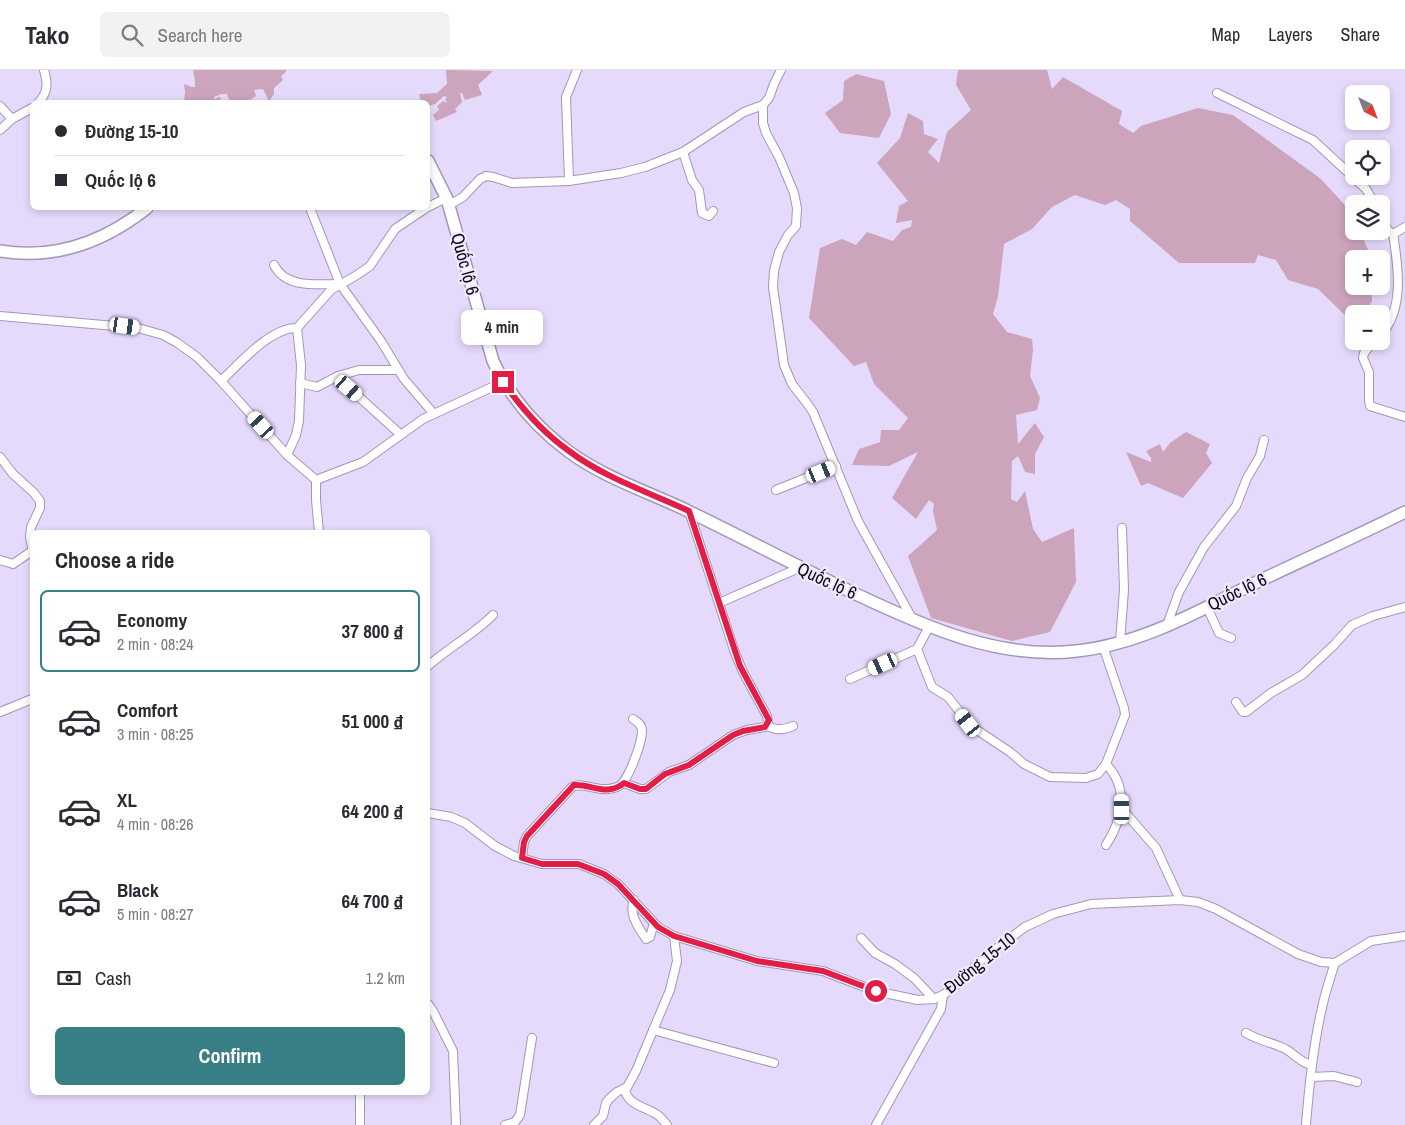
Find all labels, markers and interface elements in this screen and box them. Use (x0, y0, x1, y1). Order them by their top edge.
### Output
search box (100, 12, 450, 57)
text: Tako (25, 19, 70, 51)
icon: search (118, 21, 146, 49)
text: Search here (158, 22, 242, 48)
text: Map (1212, 22, 1240, 47)
text: Layers (1268, 22, 1313, 47)
text: Share (1341, 22, 1380, 47)
north arrow (1345, 85, 1390, 130)
map controls (1345, 85, 1390, 350)
text: Đường 15-10 (85, 118, 179, 144)
button: locate (1345, 140, 1390, 185)
text: Quốc lộ 6 (85, 167, 156, 193)
button: layers (1345, 195, 1390, 240)
street label: Quốc lộ 6 (445, 230, 486, 298)
button: + (1345, 250, 1390, 295)
button: − (1345, 305, 1390, 350)
callout: 4 min (462, 310, 544, 344)
car (109, 316, 140, 336)
text: 4 min (485, 316, 519, 338)
route end (492, 371, 514, 393)
car (332, 372, 365, 404)
car (245, 409, 276, 441)
car (804, 459, 837, 485)
text: Choose a ride (55, 545, 174, 575)
street label: Quốc lộ 6 (793, 556, 861, 605)
street label: Quốc lộ 6 (1203, 566, 1271, 617)
text: Economy (117, 607, 187, 633)
icon: car (57, 609, 102, 654)
text: 37 800 ₫ (341, 618, 403, 644)
text: 2 min · 08:24 (117, 633, 194, 655)
car (866, 651, 899, 677)
text: Comfort (117, 697, 178, 723)
icon: car (57, 699, 102, 744)
car (952, 707, 983, 739)
text: 51 000 ₫ (341, 708, 403, 734)
text: 3 min · 08:25 (117, 723, 194, 745)
text: XL (117, 787, 137, 813)
icon: car (57, 789, 102, 834)
car (1114, 794, 1129, 824)
text: 64 200 ₫ (341, 798, 403, 824)
text: 4 min · 08:26 (117, 813, 194, 835)
text: Black (117, 877, 159, 903)
icon: car (57, 879, 102, 924)
text: 64 700 ₫ (341, 888, 403, 914)
text: 5 min · 08:27 (117, 903, 194, 925)
street label: Đường 15-10 (939, 926, 1021, 999)
icon: cash (55, 964, 83, 992)
text: Cash (95, 965, 131, 991)
text: 1.2 km (366, 967, 405, 989)
route start (865, 980, 887, 1002)
button: Confirm (55, 1027, 405, 1085)

